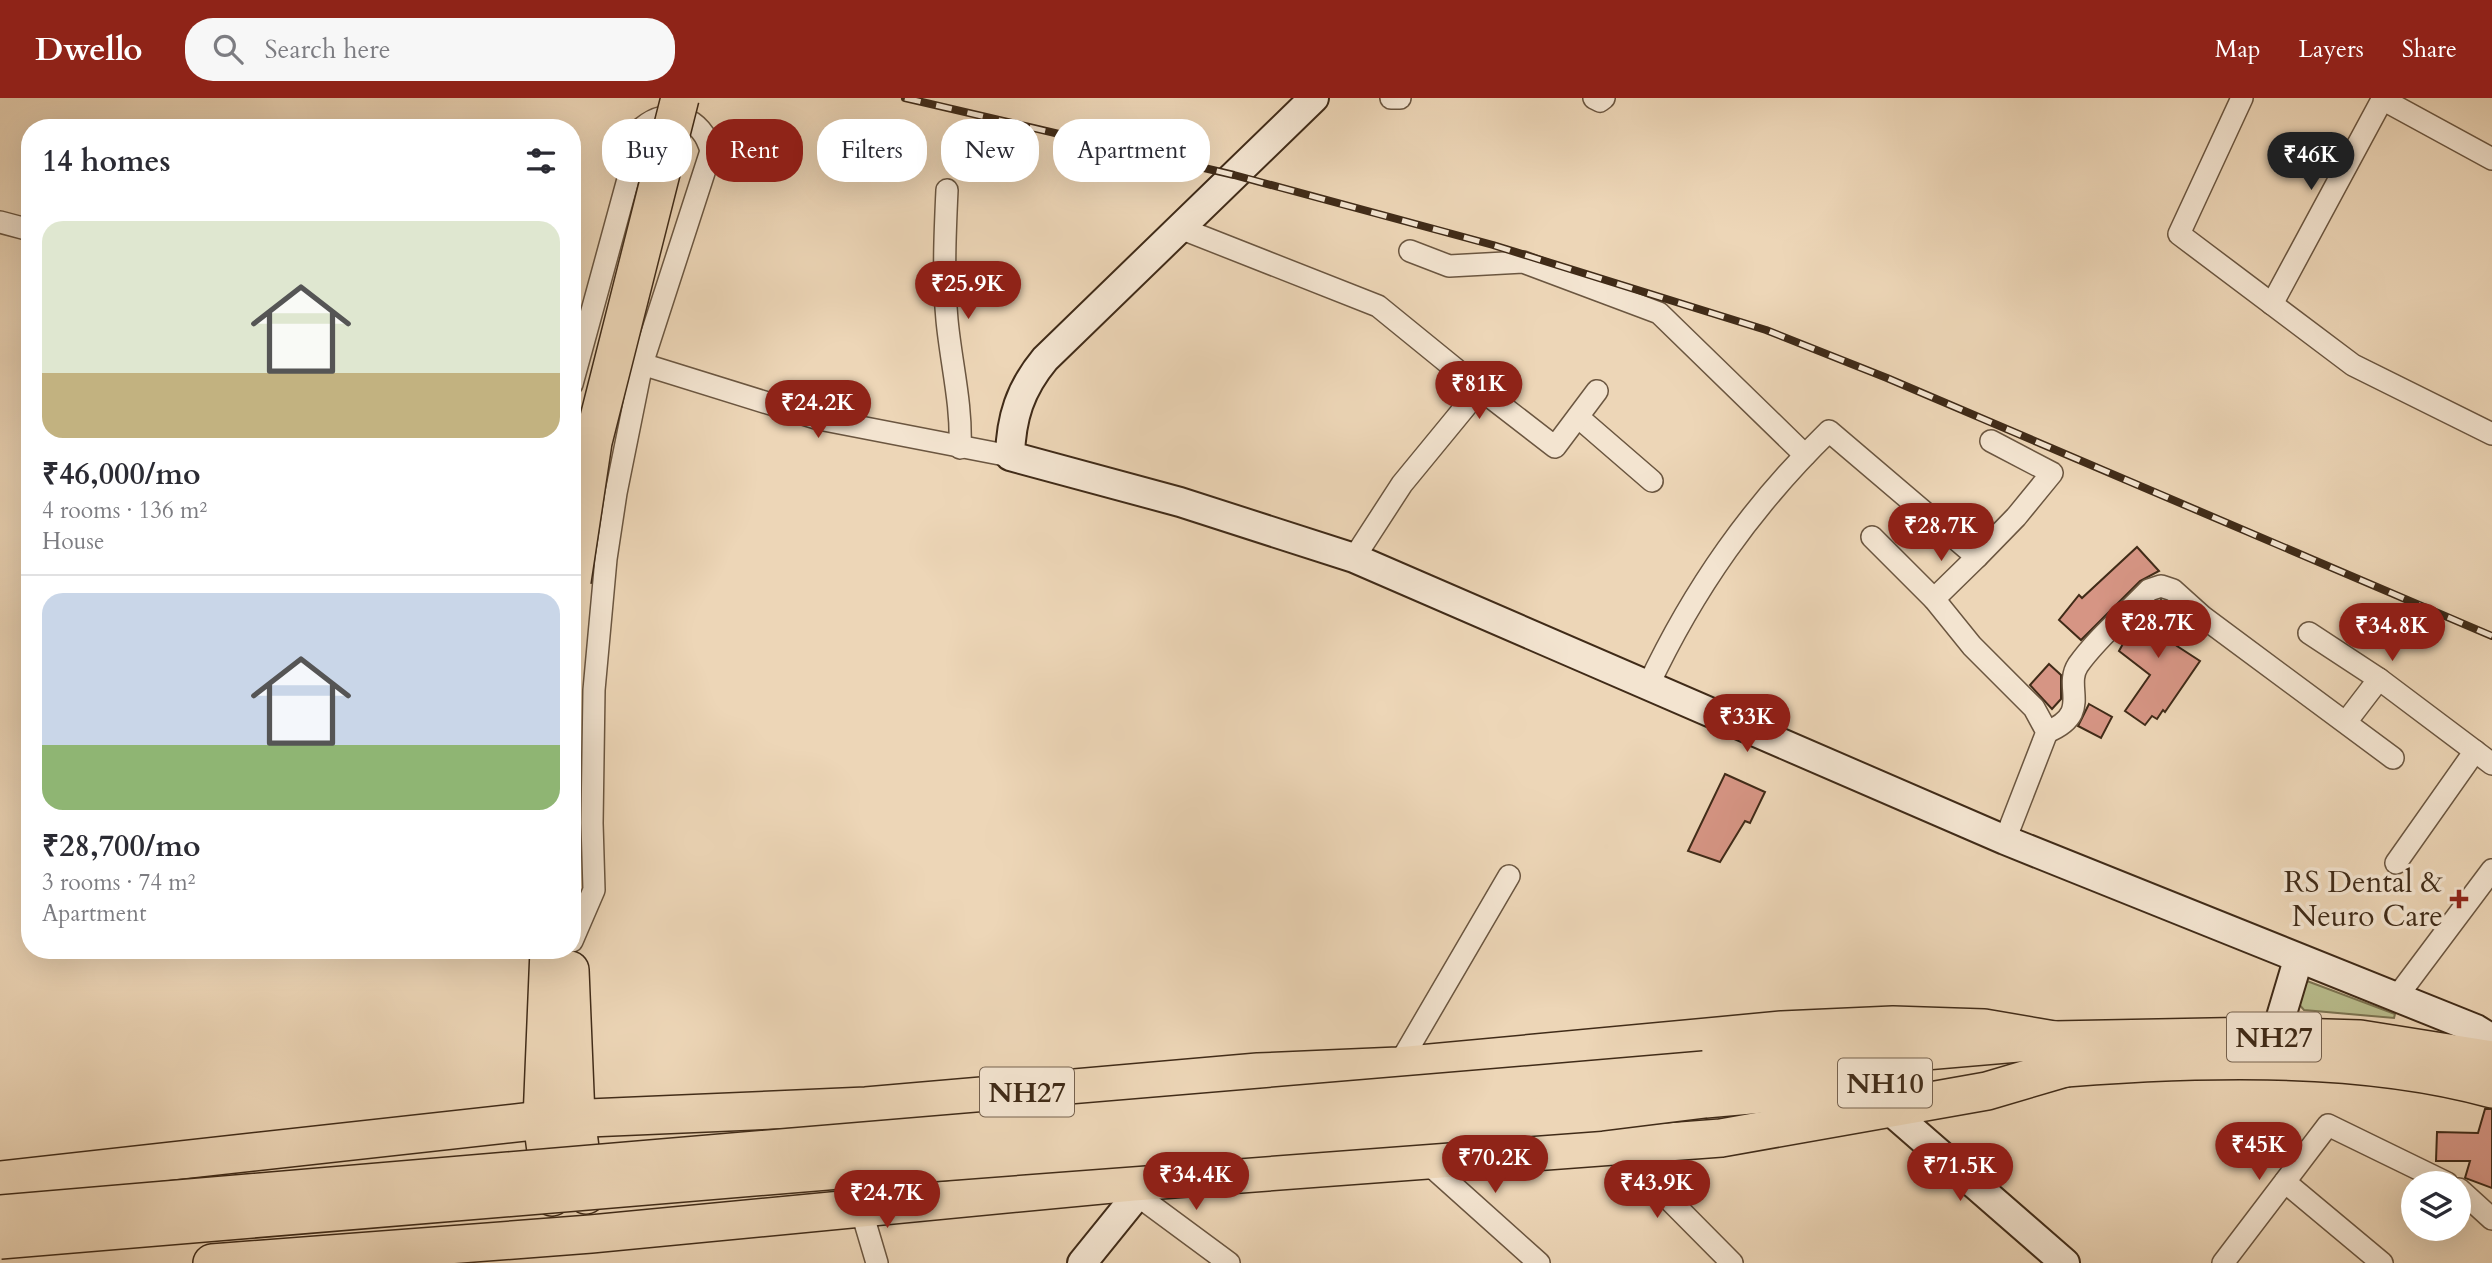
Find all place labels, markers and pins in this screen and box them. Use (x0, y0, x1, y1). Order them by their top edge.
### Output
pin: ₹46K (2270, 132, 2352, 192)
pin: ₹25.9K (911, 262, 1025, 321)
pin: ₹81K (1438, 362, 1520, 421)
pin: ₹24.2K (761, 380, 875, 440)
pin: ₹28.7K (1884, 504, 1998, 563)
pin: ₹28.7K (2101, 601, 2215, 660)
pin: ₹34.8K (2335, 603, 2449, 663)
pin: ₹33K (1706, 694, 1788, 754)
place label: RS Dental & Neuro Care (2284, 862, 2443, 937)
marker: RS Dental & Neuro Care (2449, 889, 2469, 909)
pin: ₹45K (2218, 1122, 2300, 1182)
pin: ₹70.2K (1438, 1136, 1552, 1195)
pin: ₹71.5K (1903, 1144, 2017, 1203)
pin: ₹34.4K (1139, 1152, 1253, 1212)
pin: ₹43.9K (1600, 1160, 1714, 1220)
pin: ₹24.7K (830, 1170, 944, 1230)

